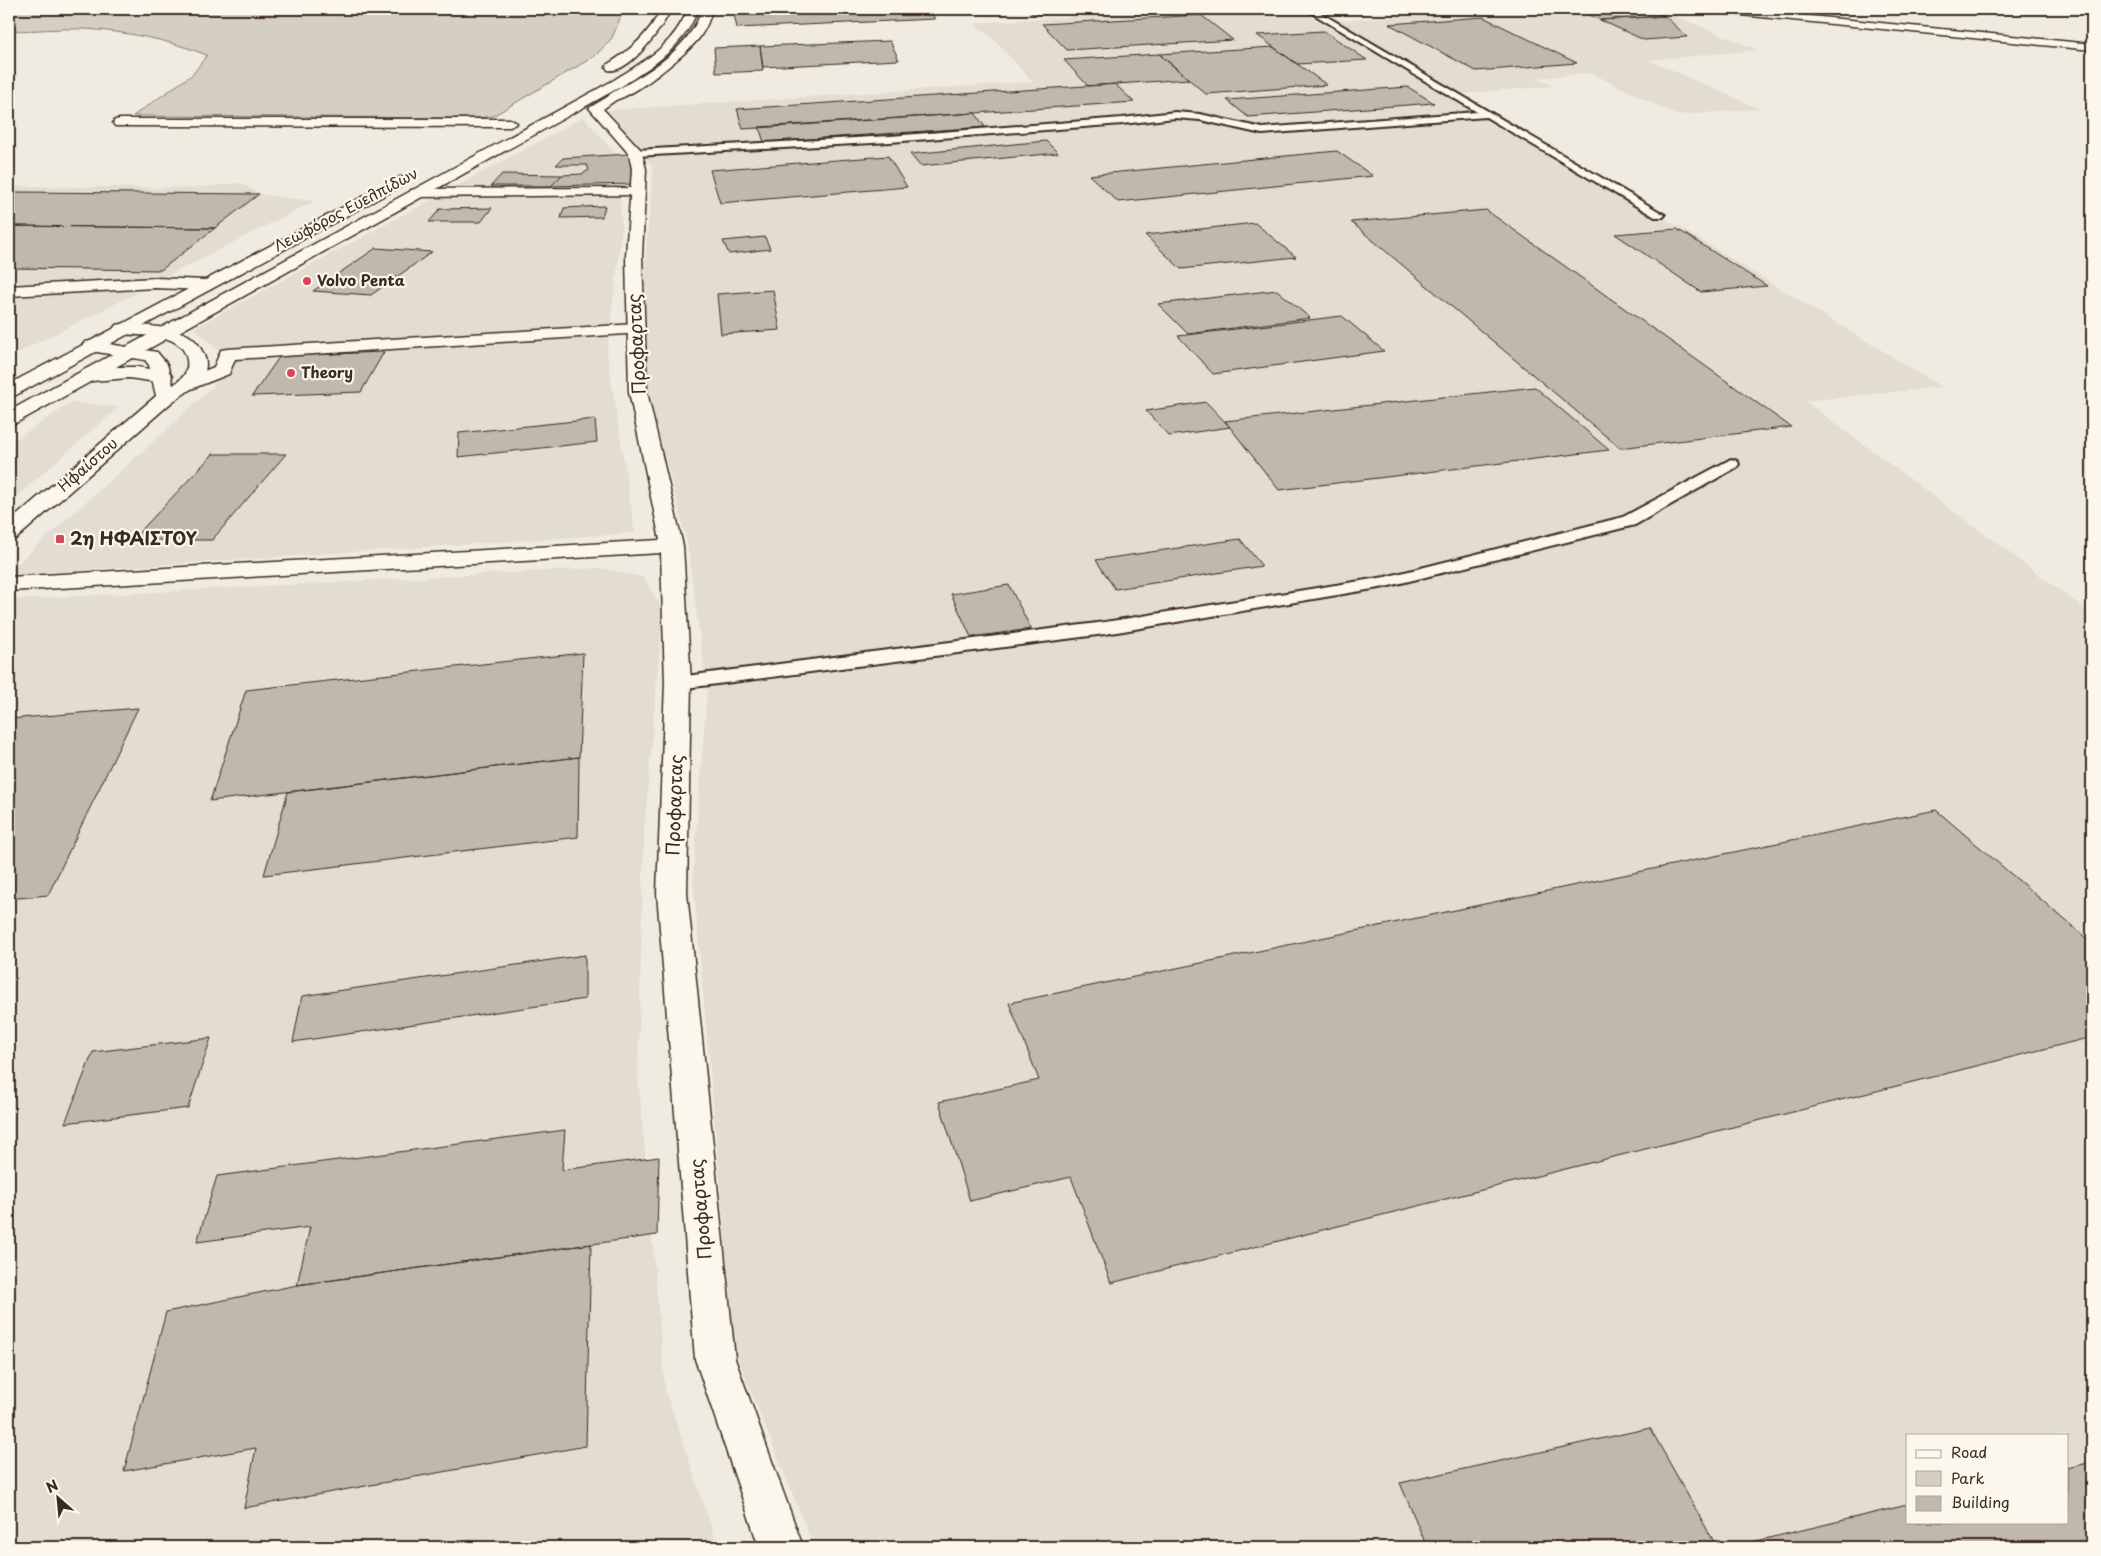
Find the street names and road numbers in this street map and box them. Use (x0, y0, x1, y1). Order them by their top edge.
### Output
street label: Λεωφόρος Ευελπίδων (269, 161, 422, 256)
street label: Προφαρτας (619, 293, 652, 395)
street label: Ηφαίστου (52, 431, 122, 496)
street label: Προφαρτας (658, 754, 689, 856)
street label: Προφαρτας (682, 1158, 717, 1261)

